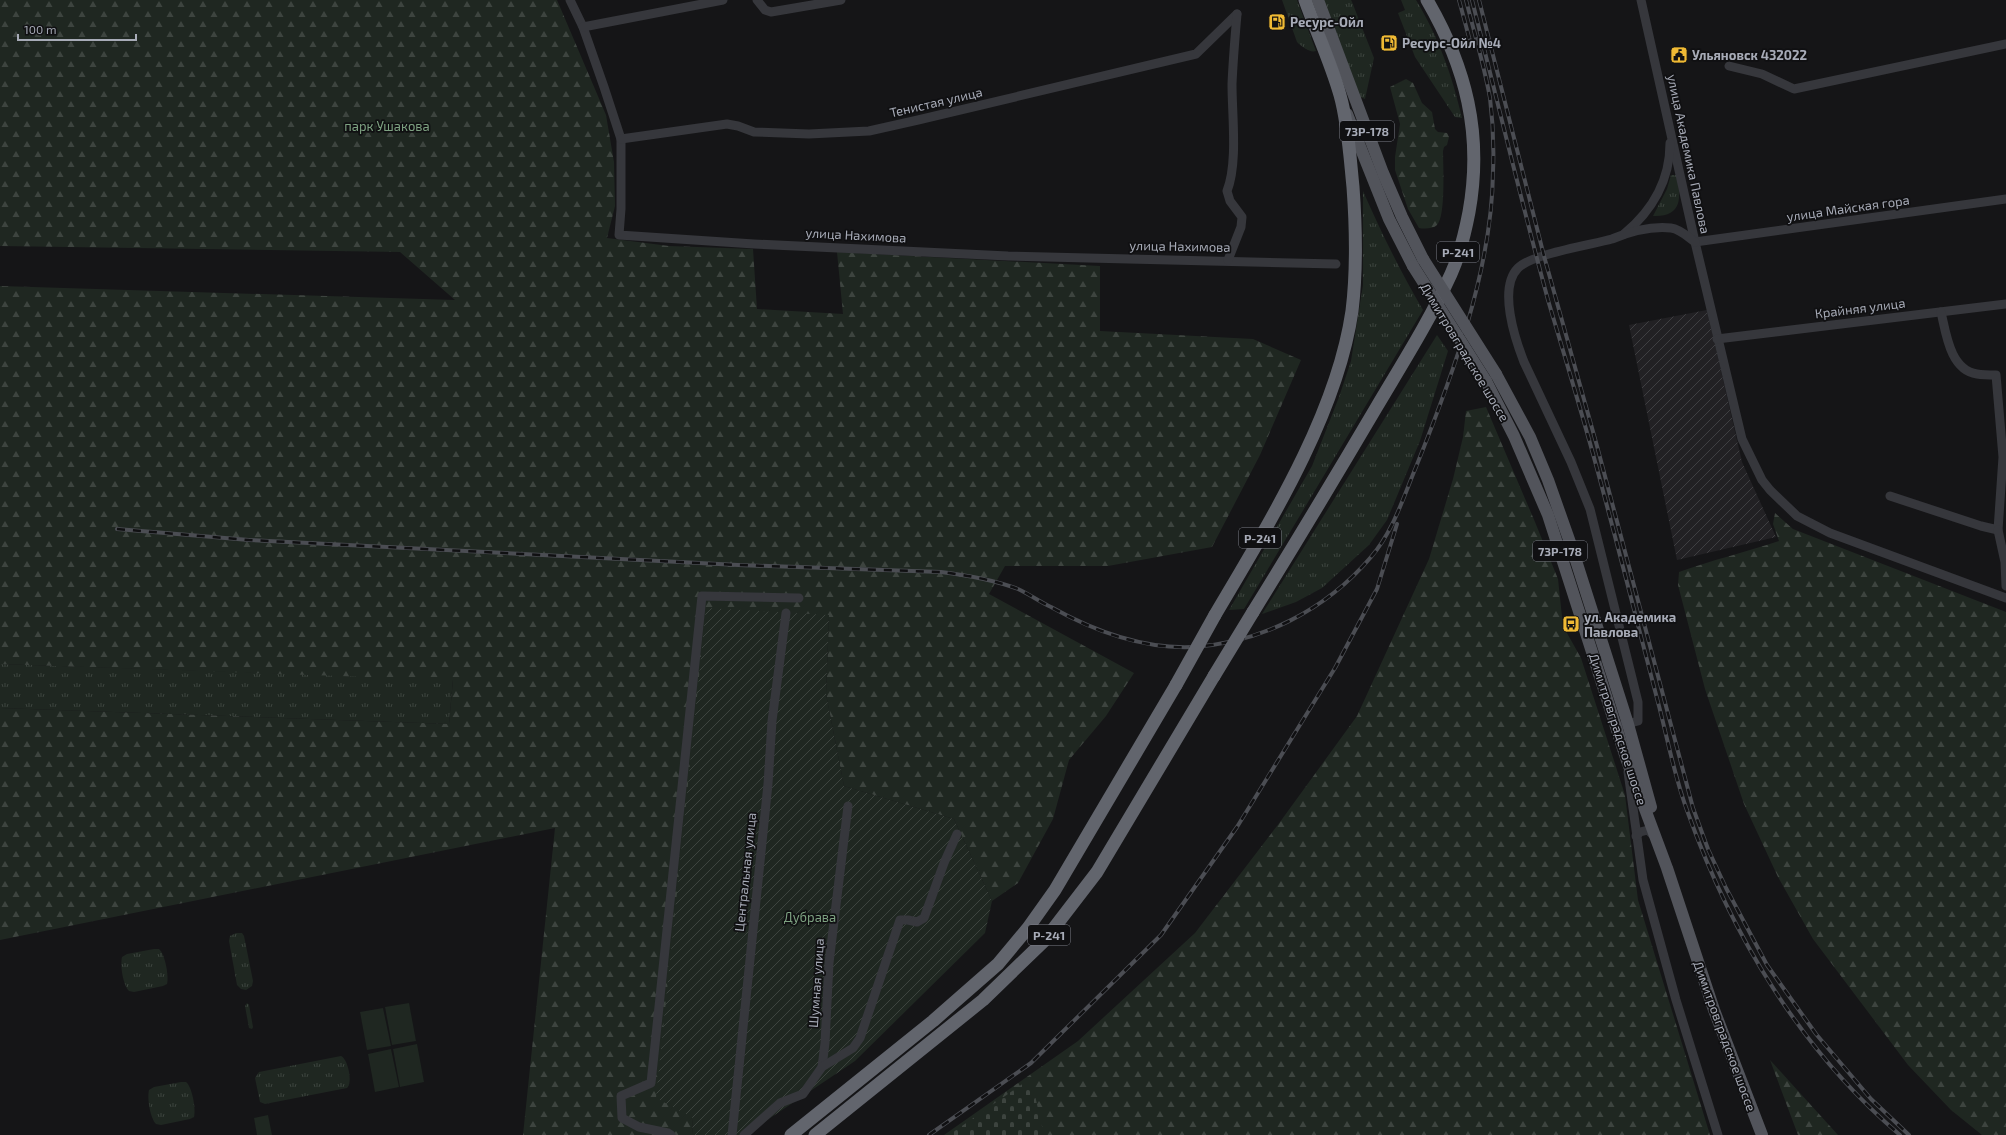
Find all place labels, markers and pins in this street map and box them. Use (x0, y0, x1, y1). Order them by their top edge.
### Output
fuel station icon: Ресурс-Ойл (1267, 12, 1287, 32)
place label: Ресурс-Ойл (1290, 14, 1364, 30)
fuel station icon: Ресурс-Ойл №4 (1379, 33, 1399, 53)
place label: Ресурс-Ойл №4 (1402, 35, 1501, 51)
public building icon: Ульяновск 432022 (1669, 45, 1689, 65)
place label: Ульяновск 432022 (1692, 47, 1807, 63)
place label: ул. Академика Павлова (1584, 609, 1676, 640)
bus stop icon: ул. Академика Павлова (1561, 614, 1581, 634)

